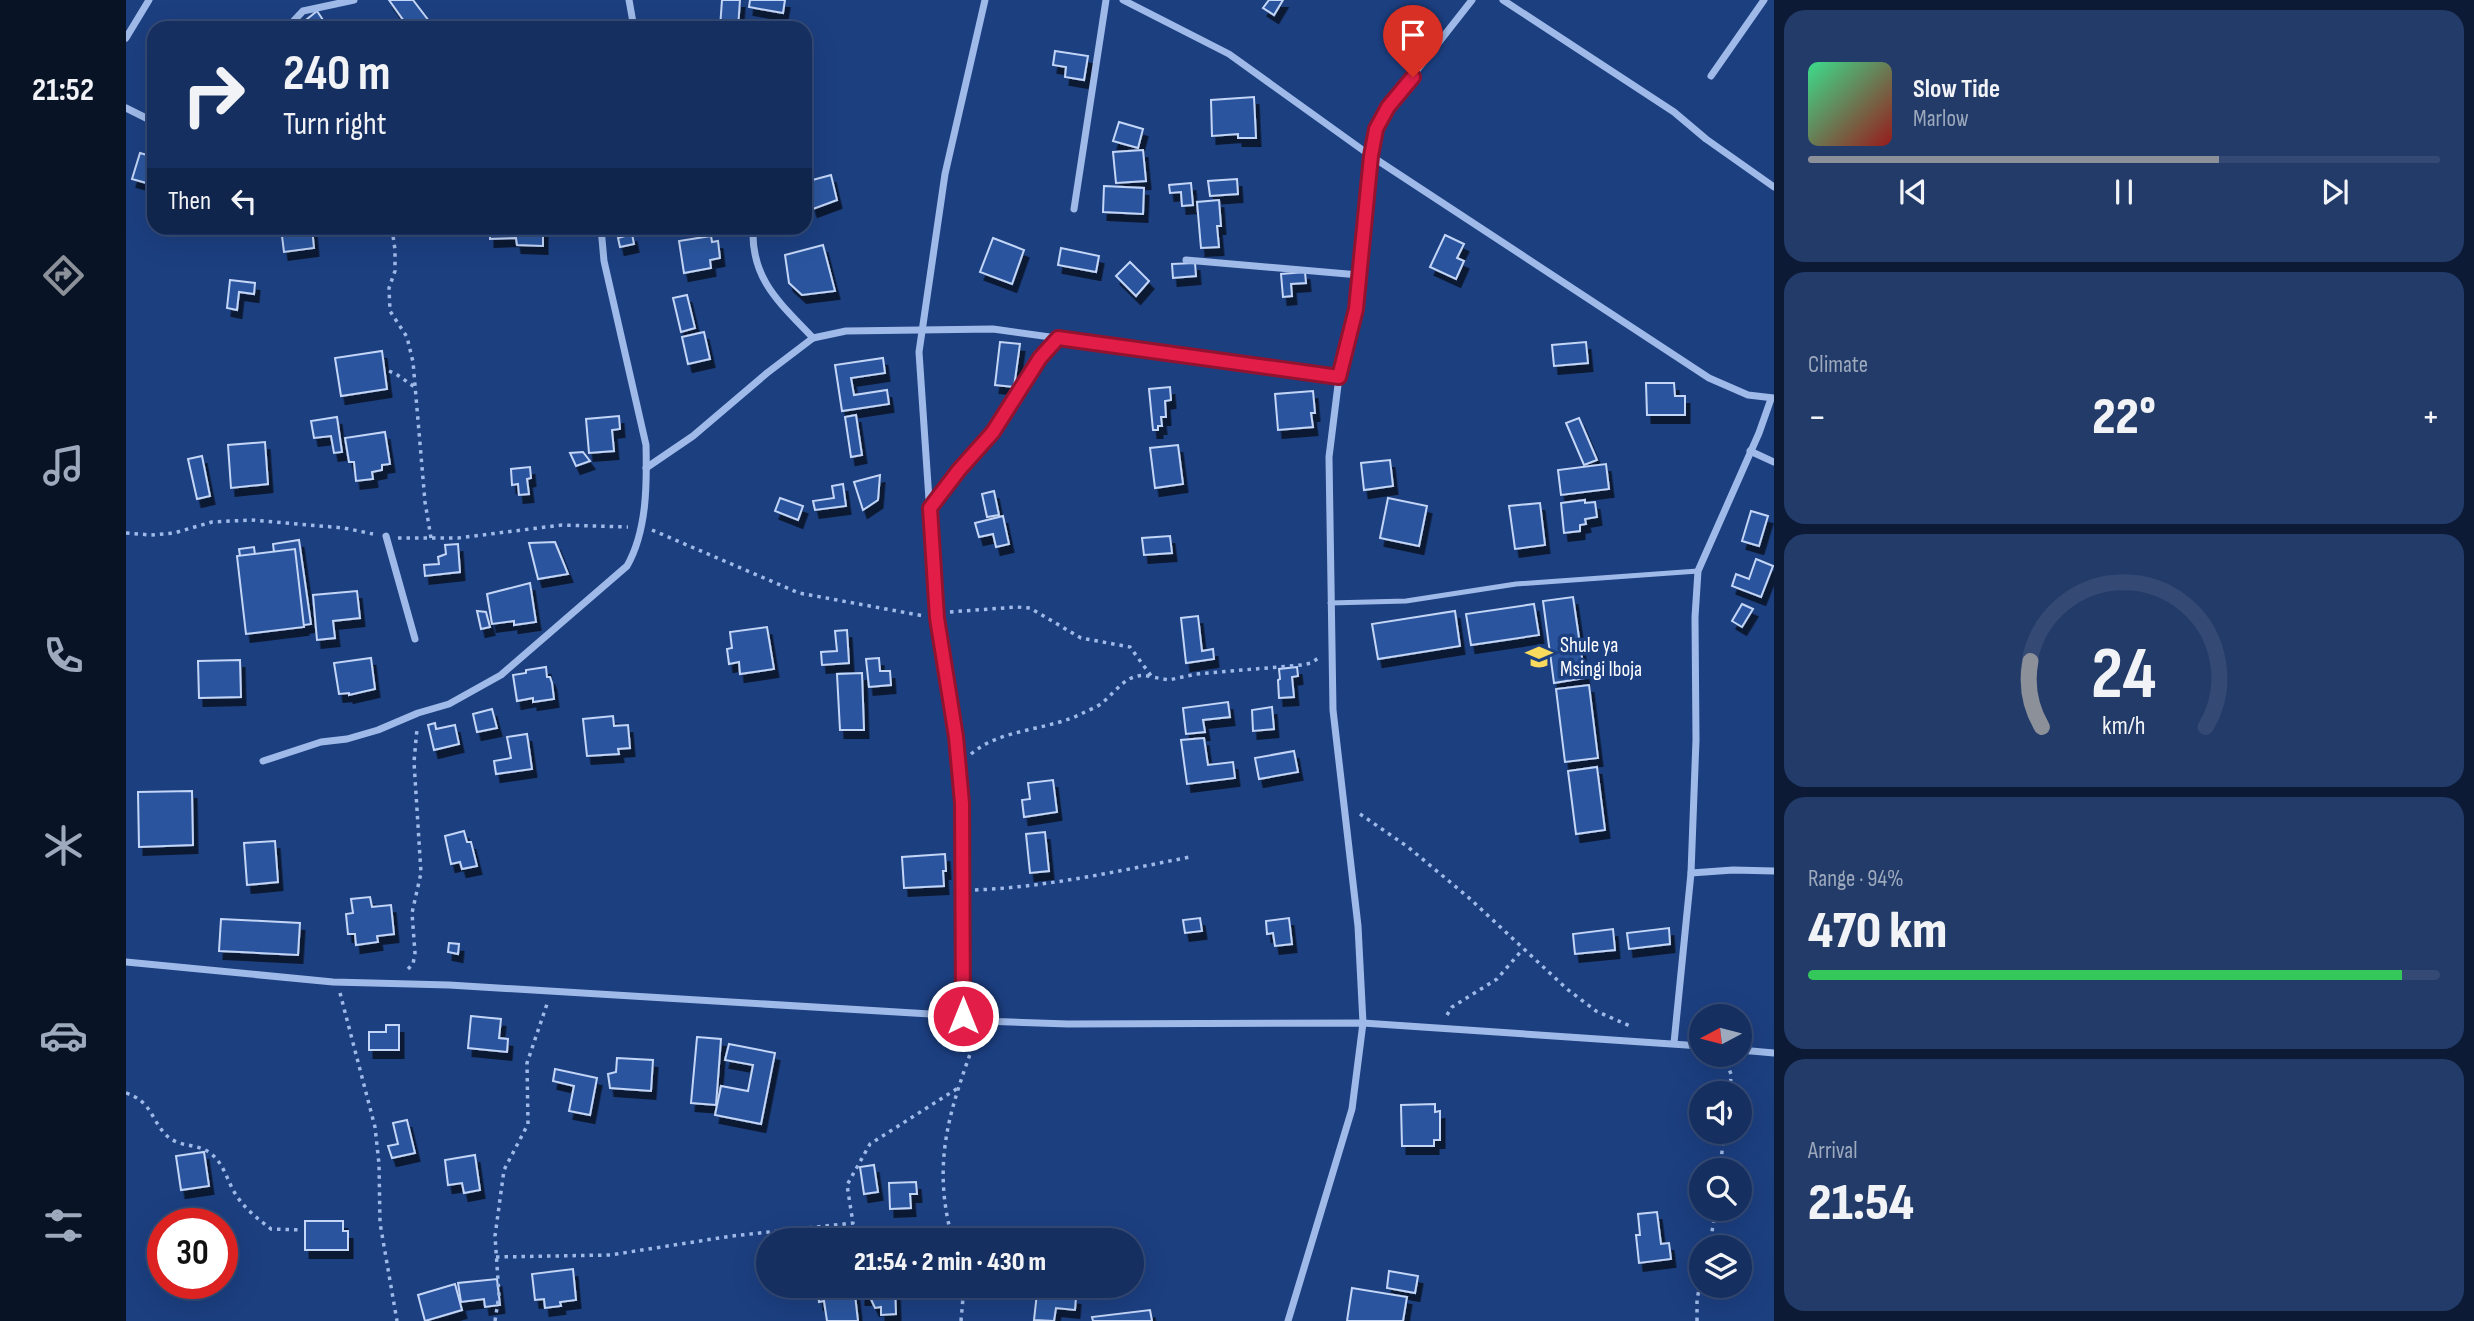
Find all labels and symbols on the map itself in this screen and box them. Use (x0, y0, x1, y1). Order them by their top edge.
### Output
pin (1383, 5, 1443, 77)
place label: Shule ya Msingi Iboja (1560, 633, 1642, 682)
school or university icon: Shule ya Msingi Iboja (1524, 642, 1554, 672)
position arrow (926, 979, 1000, 1053)
north arrow (1689, 1004, 1752, 1068)
speed limit sign: 30 (147, 1208, 238, 1299)

